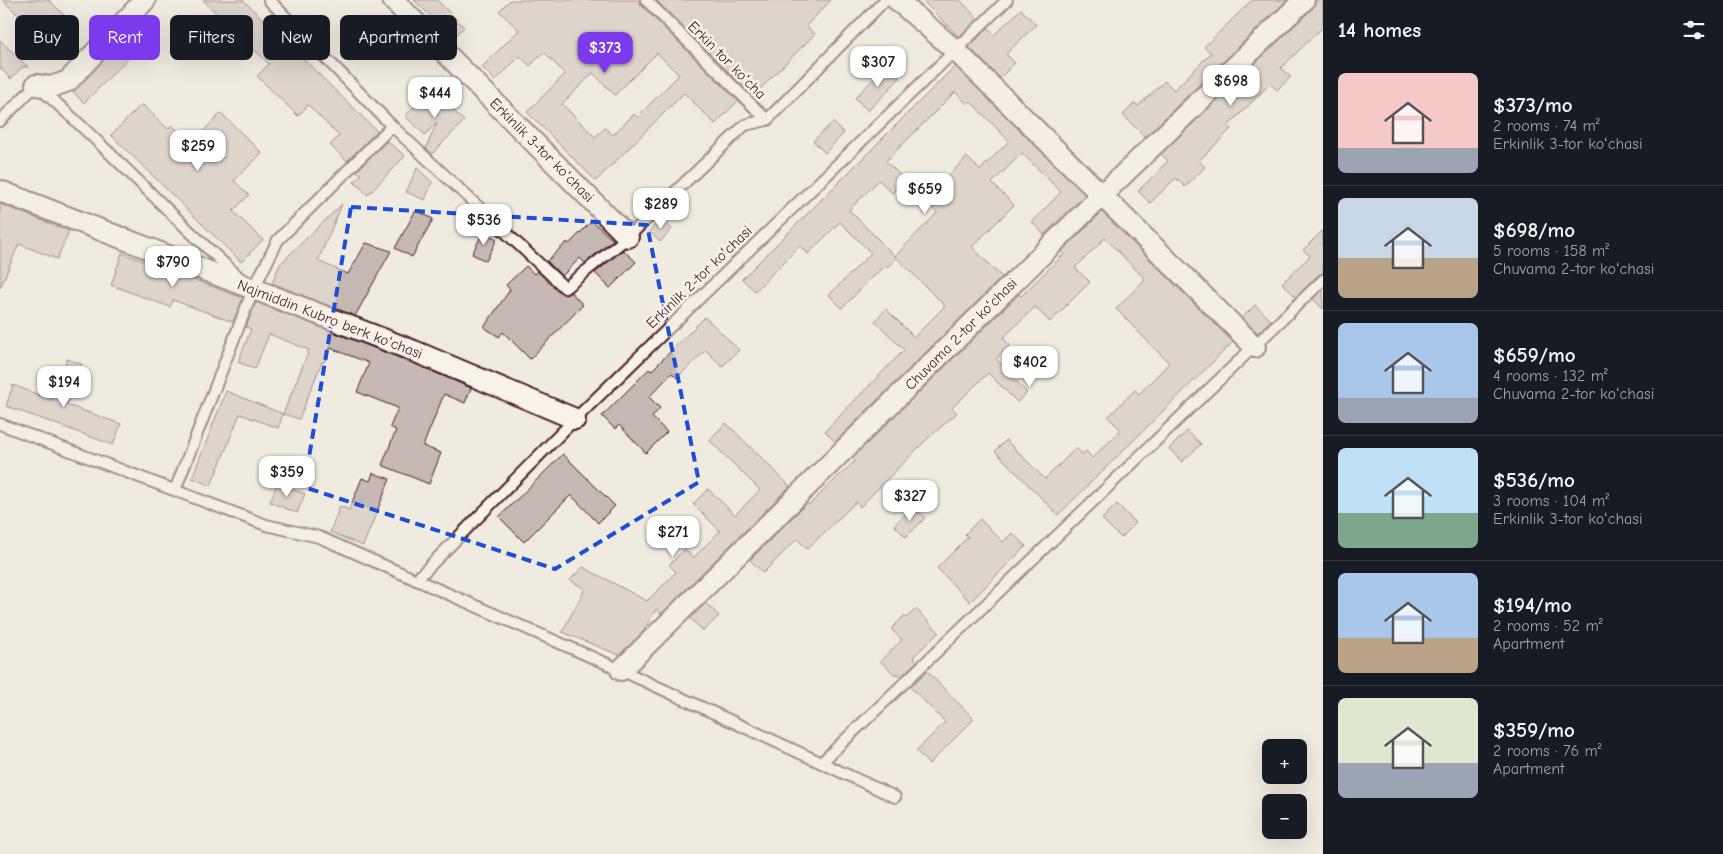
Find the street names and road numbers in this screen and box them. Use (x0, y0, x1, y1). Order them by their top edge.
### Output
street label: Erkin tor koʻcha (684, 17, 770, 103)
street label: Erkinlik 3-tor koʻchasi (486, 94, 598, 206)
street label: Erkinlik 2-tor koʻchasi (642, 222, 756, 332)
street label: Chuvama 2-tor koʻchasi (901, 274, 1021, 394)
street label: Najmiddin Kubro berk koʻchasi (235, 275, 425, 363)

